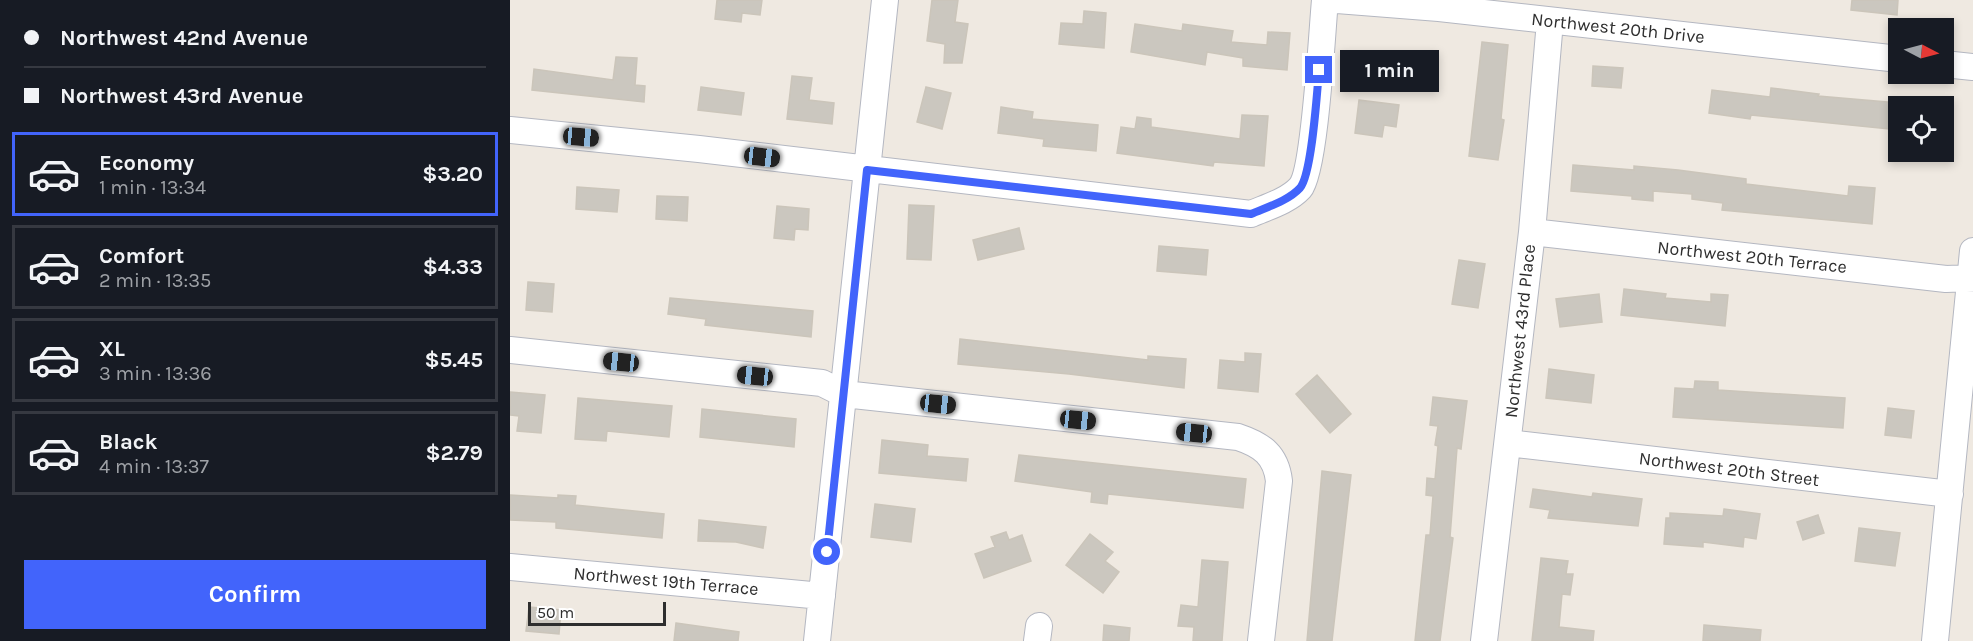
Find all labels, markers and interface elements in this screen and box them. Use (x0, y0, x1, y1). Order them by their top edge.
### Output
street label: Northwest 20th Drive (1530, 8, 1706, 48)
north arrow (1888, 18, 1954, 84)
map controls (1888, 18, 1954, 162)
text: Northwest 42nd Avenue (60, 25, 308, 51)
callout: 1 min (1340, 49, 1439, 91)
route end (1305, 56, 1332, 83)
text: 1 min (1364, 59, 1415, 82)
text: Northwest 43rd Avenue (60, 83, 303, 109)
button: locate (1888, 96, 1954, 162)
car (562, 126, 600, 148)
car (743, 146, 781, 168)
icon: car (27, 147, 81, 201)
text: Economy (99, 150, 194, 176)
text: $3.20 (422, 161, 483, 187)
text: 1 min · 13:34 (99, 176, 206, 199)
street label: Northwest 20th Terrace (1656, 236, 1848, 278)
icon: car (27, 240, 81, 294)
text: Comfort (99, 243, 184, 269)
street label: Northwest 43rd Place (1500, 243, 1540, 419)
text: $4.33 (423, 254, 483, 280)
text: 2 min · 13:35 (99, 269, 211, 292)
icon: car (27, 333, 81, 387)
text: XL (99, 336, 125, 362)
text: $5.45 (424, 347, 483, 373)
car (602, 351, 640, 373)
text: 3 min · 13:36 (99, 362, 212, 385)
car (736, 365, 774, 387)
car (919, 393, 957, 415)
car (1059, 409, 1097, 431)
car (1175, 422, 1213, 444)
icon: car (27, 426, 81, 480)
text: Black (99, 429, 158, 455)
text: $2.79 (425, 440, 483, 466)
street label: Northwest 20th Street (1638, 447, 1821, 491)
text: 4 min · 13:37 (99, 455, 209, 478)
route start (813, 538, 840, 565)
button: Confirm (24, 560, 486, 629)
street label: Northwest 19th Terrace (573, 562, 759, 600)
scale bar (528, 599, 666, 626)
text: 50 m (537, 603, 574, 622)

